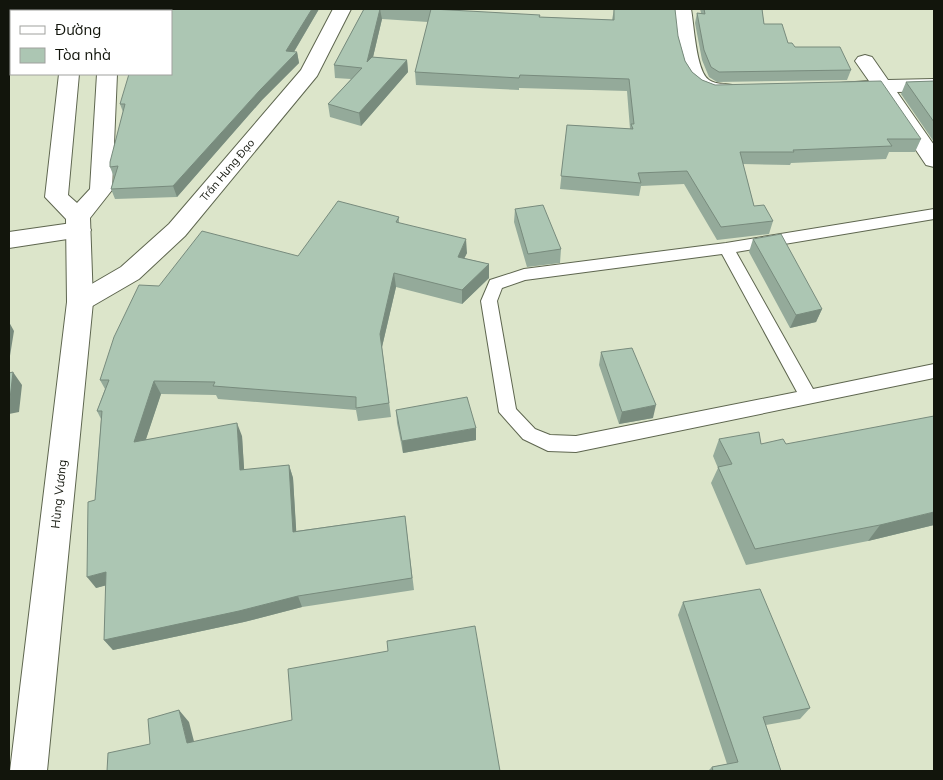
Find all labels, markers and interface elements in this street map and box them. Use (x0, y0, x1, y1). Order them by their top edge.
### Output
legend (10, 10, 172, 75)
text: Đường (55, 20, 101, 39)
text: Tòa nhà (55, 45, 111, 64)
street label: Trần Hưng Đạo (197, 136, 257, 204)
street label: Hùng Vương (47, 459, 70, 529)

